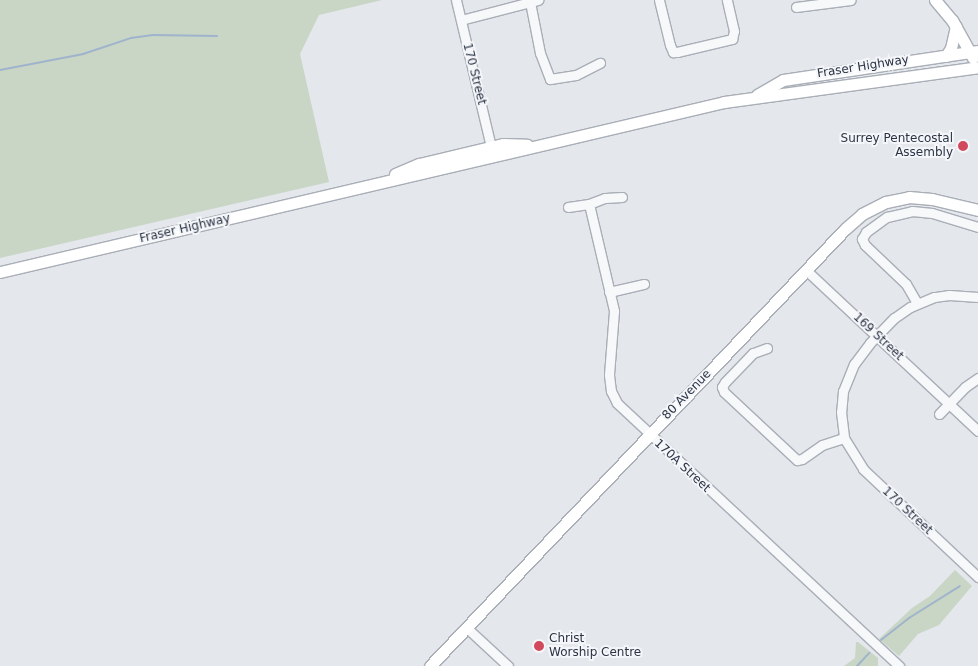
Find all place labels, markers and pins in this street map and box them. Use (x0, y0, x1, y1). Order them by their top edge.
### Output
place label: Surrey Pentecostal Assembly (841, 132, 953, 160)
marker: Surrey Pentecostal Assembly (957, 140, 969, 152)
place label: Christ Worship Centre (549, 632, 641, 660)
marker: Christ Worship Centre (533, 640, 545, 652)

